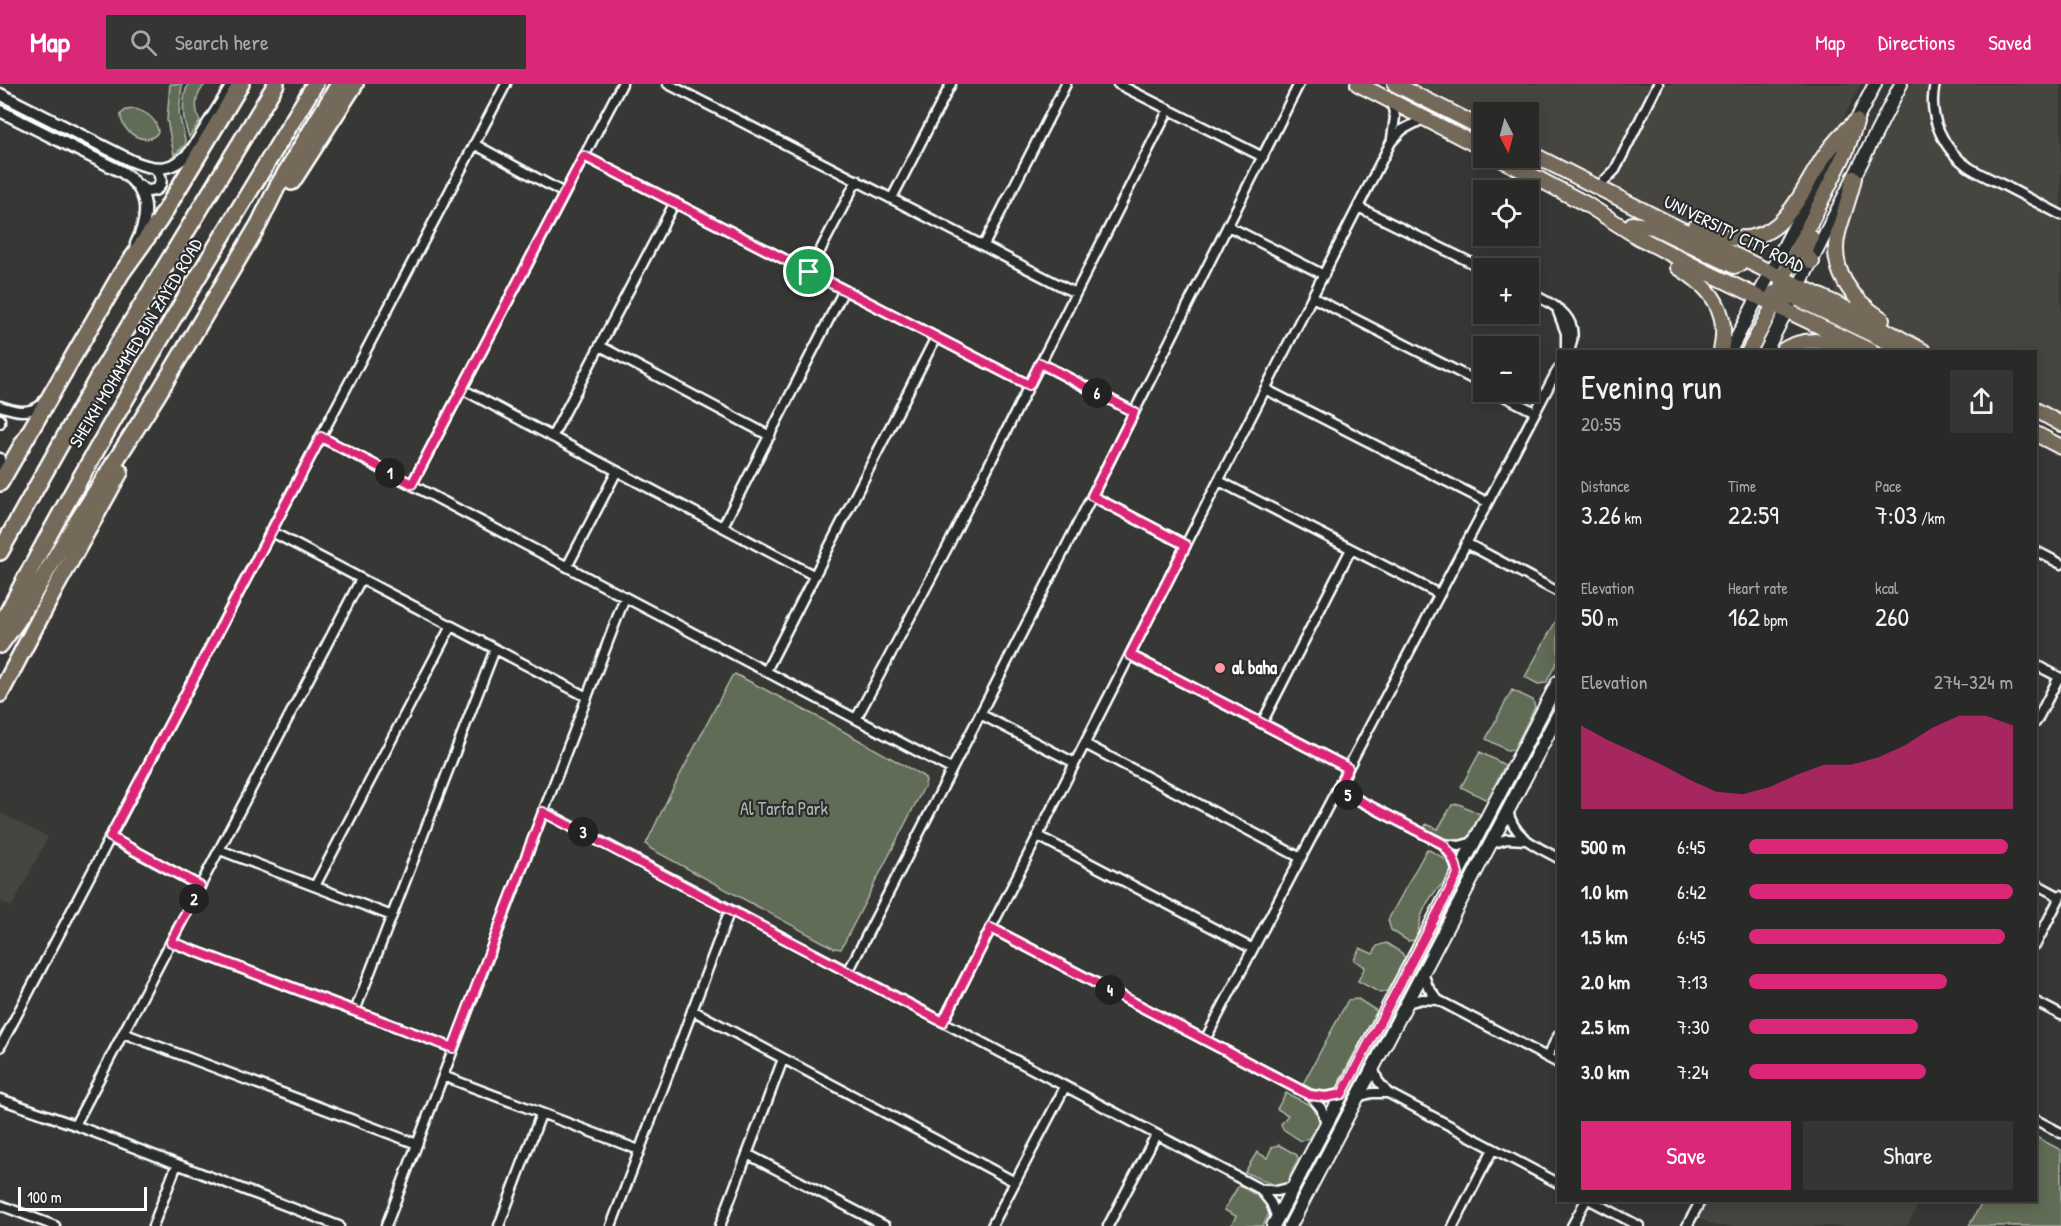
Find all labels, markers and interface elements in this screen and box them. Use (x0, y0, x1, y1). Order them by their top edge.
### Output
search box (106, 15, 526, 69)
text: Map (30, 23, 70, 61)
icon: search (127, 26, 160, 59)
text: Search here (175, 27, 269, 57)
text: Map (1815, 28, 1845, 57)
text: Directions (1878, 28, 1955, 57)
text: Saved (1988, 28, 2031, 57)
north arrow (1473, 102, 1539, 168)
map controls (1473, 102, 1539, 402)
button: locate (1473, 180, 1539, 246)
street label: UNIVERSITY CITY ROAD (1660, 189, 1809, 279)
street label: SHEIKH MOHAMMED BIN ZAYED ROAD (63, 233, 208, 452)
pin (783, 246, 834, 297)
icon: arrive (792, 255, 825, 288)
button: + (1473, 258, 1539, 324)
button: − (1473, 336, 1539, 402)
text: Evening run (1581, 365, 1722, 409)
button: share (1950, 370, 2013, 433)
pin: 6 (1082, 378, 1112, 408)
text: 6 (1094, 382, 1100, 404)
text: 20:55 (1581, 410, 1621, 437)
pin: 1 (375, 458, 405, 488)
text: 1 (387, 462, 393, 484)
text: Distance (1581, 475, 1630, 497)
text: Time (1728, 475, 1756, 497)
text: Pace (1875, 475, 1902, 497)
text: 3.26 (1581, 497, 1621, 532)
text: 22:59 (1728, 497, 1779, 532)
text: 7:03 (1875, 497, 1917, 532)
text: km (1621, 507, 1642, 529)
text: /km (1917, 507, 1945, 529)
text: Elevation (1581, 577, 1634, 599)
text: Heart rate (1728, 577, 1788, 599)
text: kcal (1875, 577, 1898, 599)
text: 50 (1581, 599, 1604, 634)
text: 162 (1728, 599, 1760, 634)
text: 260 (1875, 599, 1909, 634)
text: m (1604, 609, 1618, 631)
text: bpm (1760, 609, 1788, 631)
place label: al baha (1232, 655, 1278, 680)
marker: al baha (1213, 661, 1227, 675)
text: Elevation (1581, 668, 1647, 695)
text: 274–324 m (1934, 668, 2013, 695)
pin: 5 (1333, 780, 1363, 810)
text: 5 (1345, 784, 1351, 806)
park label: Al Tarfa Park (740, 796, 828, 821)
pin: 3 (568, 817, 598, 847)
text: 3 (579, 821, 587, 843)
text: 500 m (1581, 833, 1626, 860)
text: 6:45 (1677, 833, 1706, 860)
text: 1.0 km (1581, 878, 1628, 905)
text: 6:42 (1677, 878, 1706, 905)
pin: 2 (179, 884, 209, 914)
text: 2 (190, 888, 198, 910)
text: 1.5 km (1581, 923, 1628, 950)
text: 6:45 (1677, 923, 1706, 950)
text: 2.0 km (1581, 968, 1630, 995)
text: 7:13 (1677, 968, 1708, 995)
pin: 4 (1095, 975, 1125, 1005)
text: 4 (1107, 979, 1113, 1001)
text: 2.5 km (1581, 1013, 1630, 1040)
text: 7:30 (1677, 1013, 1709, 1040)
text: 3.0 km (1581, 1058, 1630, 1085)
text: 7:24 (1677, 1058, 1708, 1085)
button: Save (1581, 1121, 1791, 1190)
button: Share (1803, 1121, 2013, 1190)
scale bar (18, 1184, 147, 1212)
text: 100 m (27, 1186, 62, 1208)

